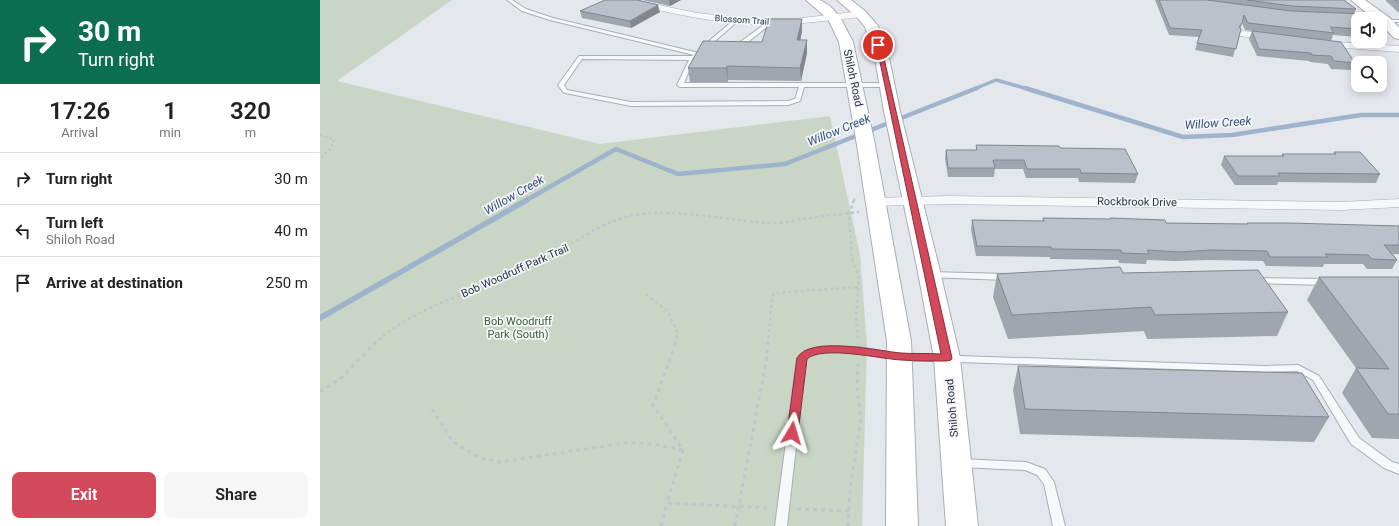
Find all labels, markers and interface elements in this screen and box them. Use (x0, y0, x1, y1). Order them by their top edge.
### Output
map controls (1351, 12, 1387, 92)
button: sound (1351, 12, 1387, 48)
street label: Blossom Trail (714, 13, 770, 27)
text: 30 m (78, 15, 141, 48)
icon: right (12, 16, 64, 68)
pin (861, 28, 895, 62)
icon: arrive (867, 34, 889, 56)
street label: Shiloh Road (841, 48, 865, 108)
text: Turn right (78, 49, 155, 70)
button: search (1351, 56, 1387, 92)
text: 17:26 (49, 97, 110, 125)
text: 1 (163, 97, 177, 125)
text: 320 (230, 97, 271, 125)
water label: Willow Creek (805, 111, 874, 149)
water label: Willow Creek (1184, 114, 1253, 132)
text: Arrival (61, 125, 98, 140)
text: min (159, 125, 181, 140)
text: m (245, 125, 256, 140)
icon: right (12, 168, 34, 190)
text: Turn right (46, 170, 112, 188)
text: 30 m (274, 170, 308, 188)
water label: Willow Creek (482, 172, 547, 218)
street label: Rockbrook Drive (1097, 195, 1177, 209)
text: Turn left (46, 214, 103, 232)
icon: left (12, 220, 34, 242)
text: 40 m (274, 222, 308, 240)
text: Shiloh Road (46, 232, 115, 247)
street label: Bob Woodruff Park Trail (459, 241, 571, 301)
icon: arrive (12, 272, 34, 294)
text: Arrive at destination (46, 274, 183, 292)
text: 250 m (266, 274, 308, 292)
park label: Bob Woodruff Park (South) (484, 315, 552, 341)
street label: Shiloh Road (943, 378, 961, 438)
position arrow (771, 412, 813, 454)
button: Exit (12, 472, 156, 518)
button: Share (164, 472, 308, 518)

